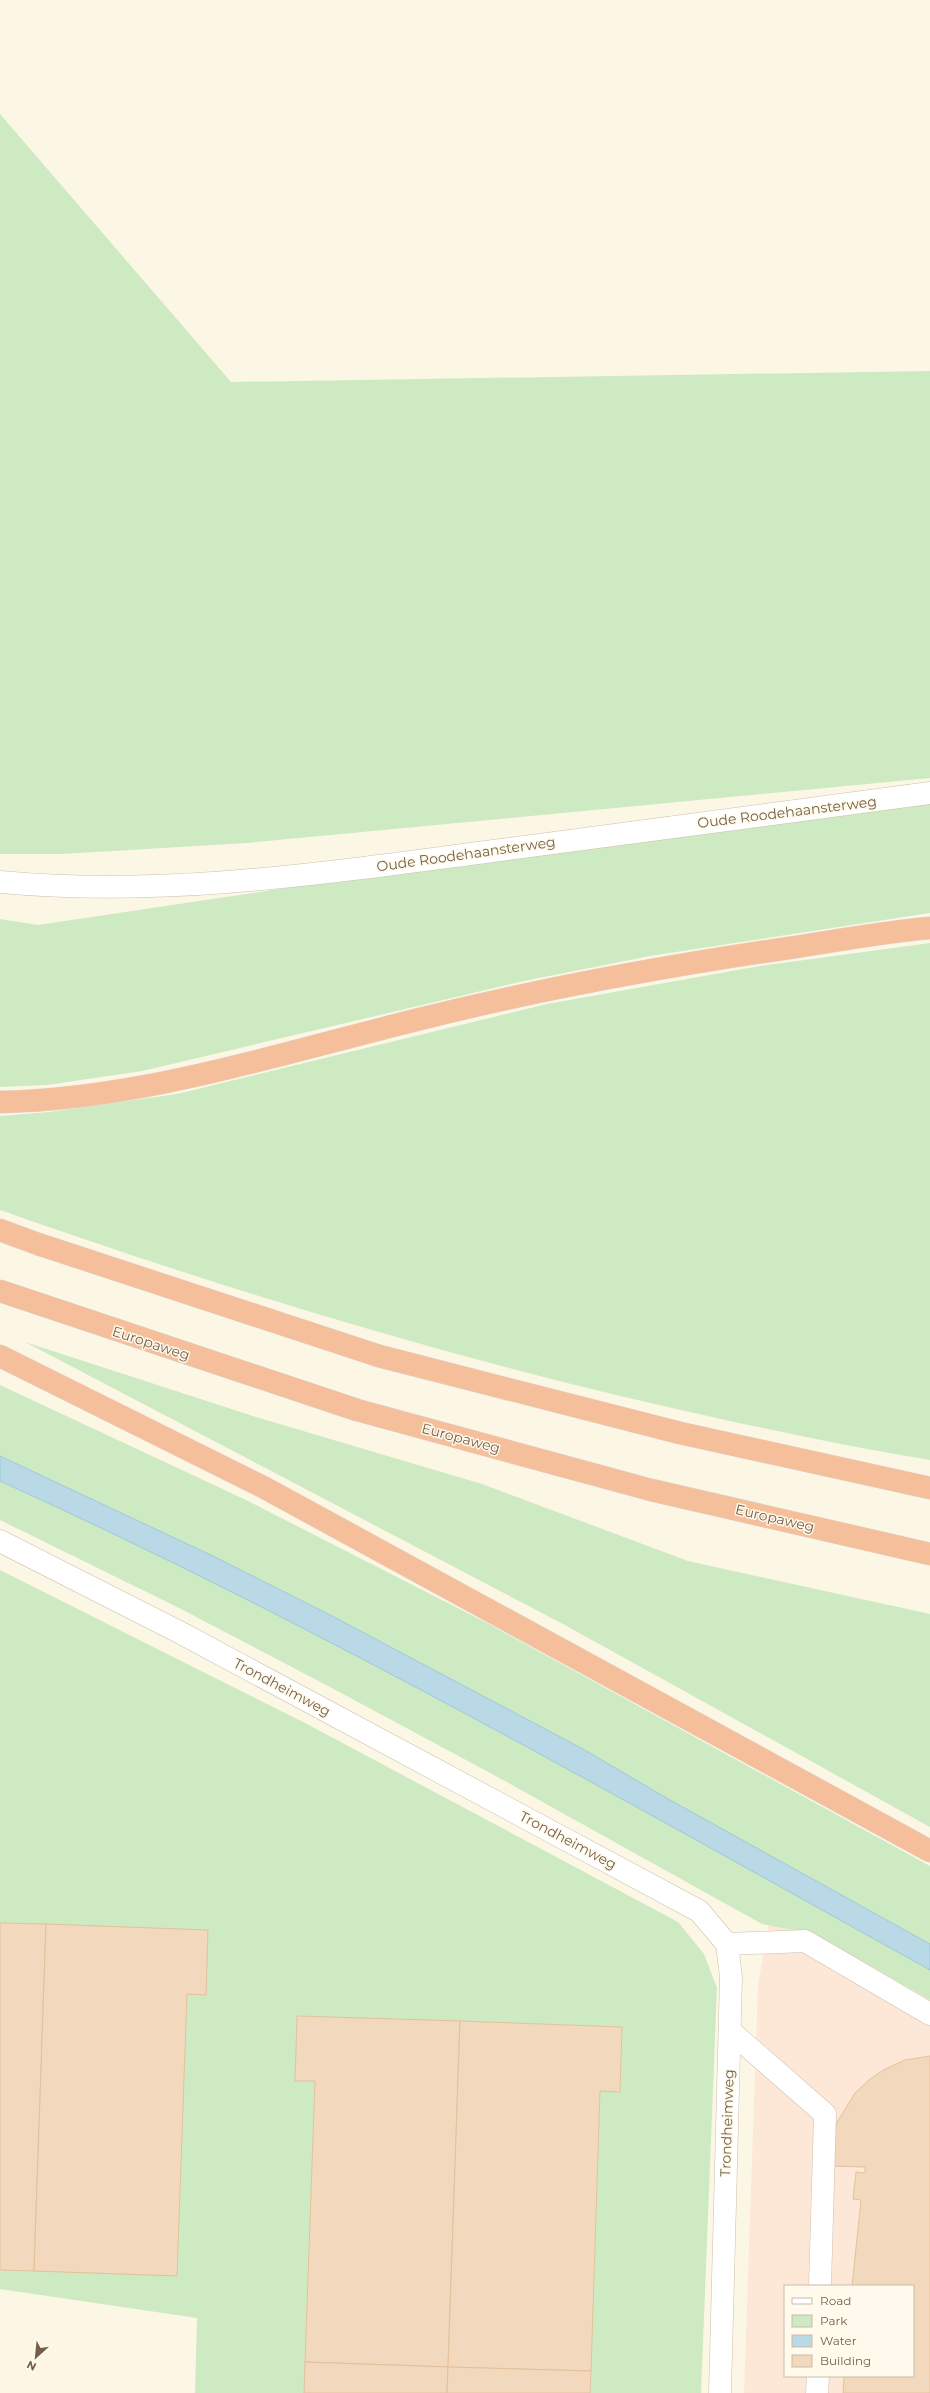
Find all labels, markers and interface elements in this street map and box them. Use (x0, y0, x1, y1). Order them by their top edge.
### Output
street label: Oude Roodehaansterweg (696, 792, 878, 832)
street label: Oude Roodehaansterweg (375, 833, 557, 875)
street label: Europaweg (110, 1322, 192, 1364)
street label: Europaweg (420, 1419, 502, 1457)
street label: Europaweg (734, 1500, 816, 1536)
street label: Trondheimweg (230, 1654, 334, 1720)
street label: Trondheimweg (516, 1807, 620, 1873)
street label: Trondheimweg (716, 2069, 738, 2177)
legend (784, 2285, 914, 2377)
text: Road (820, 2293, 851, 2308)
text: Park (820, 2313, 848, 2328)
text: Water (820, 2333, 857, 2348)
north arrow (16, 2337, 56, 2377)
text: Building (820, 2353, 871, 2368)
text: N (24, 2358, 39, 2374)

